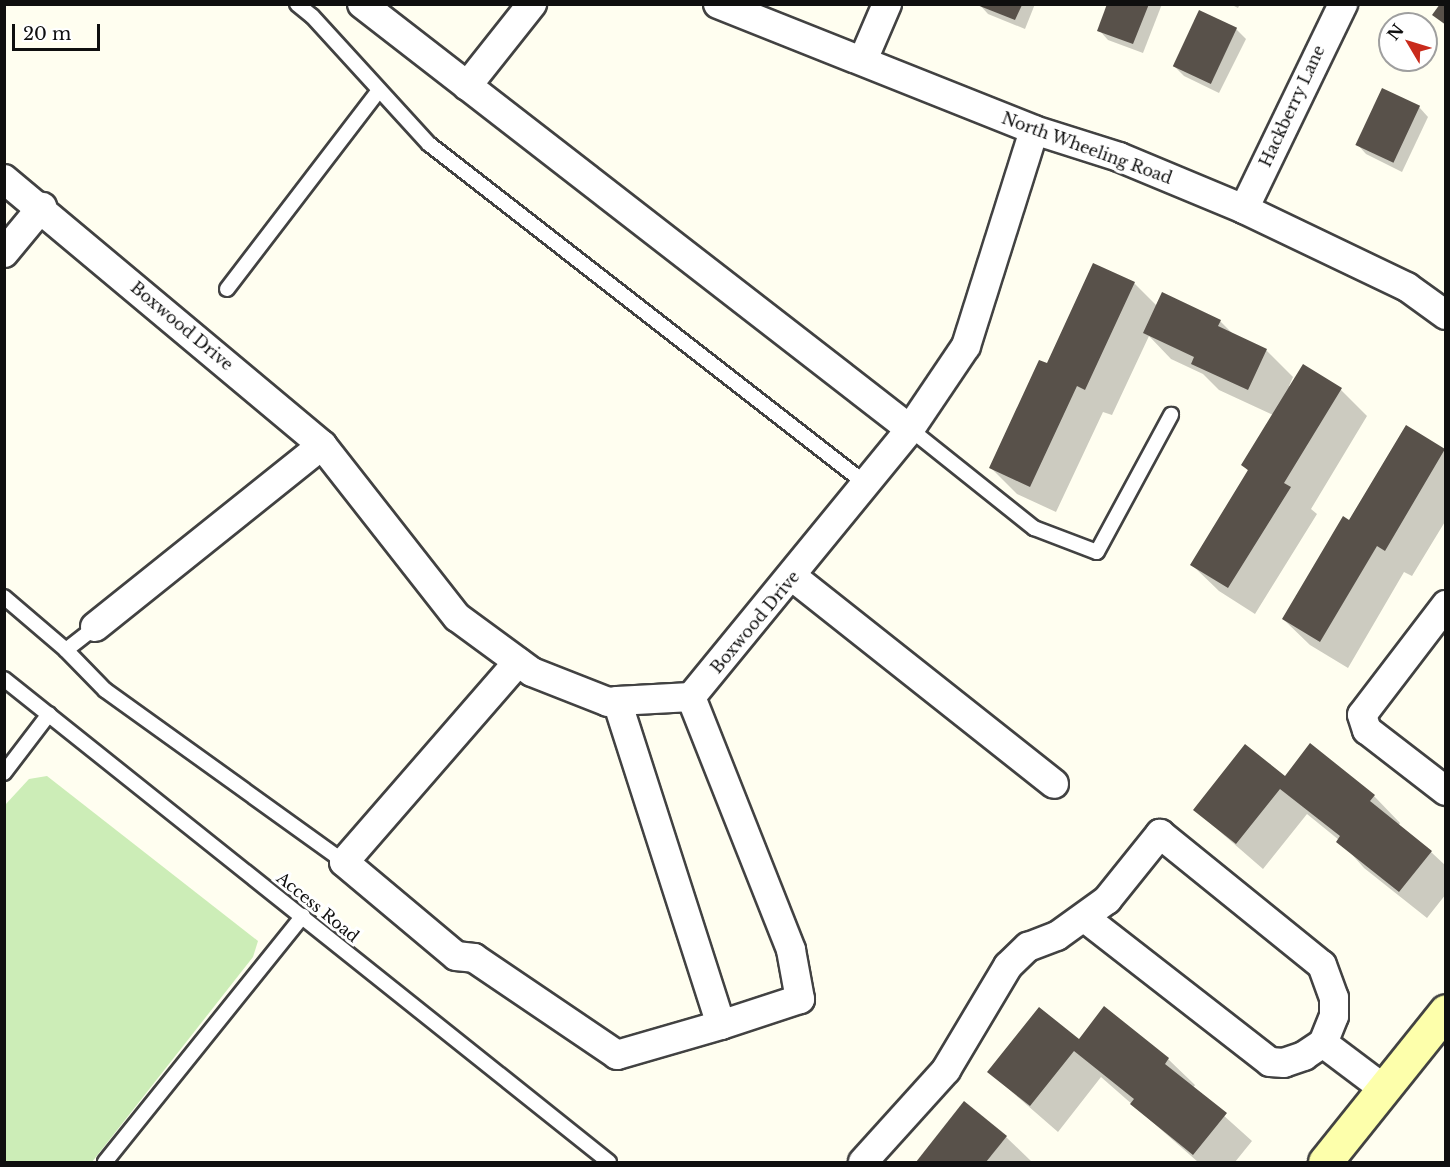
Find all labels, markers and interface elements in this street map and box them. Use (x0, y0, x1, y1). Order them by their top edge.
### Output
scale bar (15, 12, 104, 50)
north arrow (1378, 12, 1438, 72)
text: N (1383, 20, 1408, 44)
text: 20 m (23, 23, 71, 45)
street label: Hackberry Lane (1255, 42, 1329, 170)
street label: North Wheeling Road (999, 108, 1175, 188)
street label: Boxwood Drive (127, 278, 237, 374)
street label: Boxwood Drive (707, 567, 803, 677)
street label: Access Road (273, 868, 363, 946)

